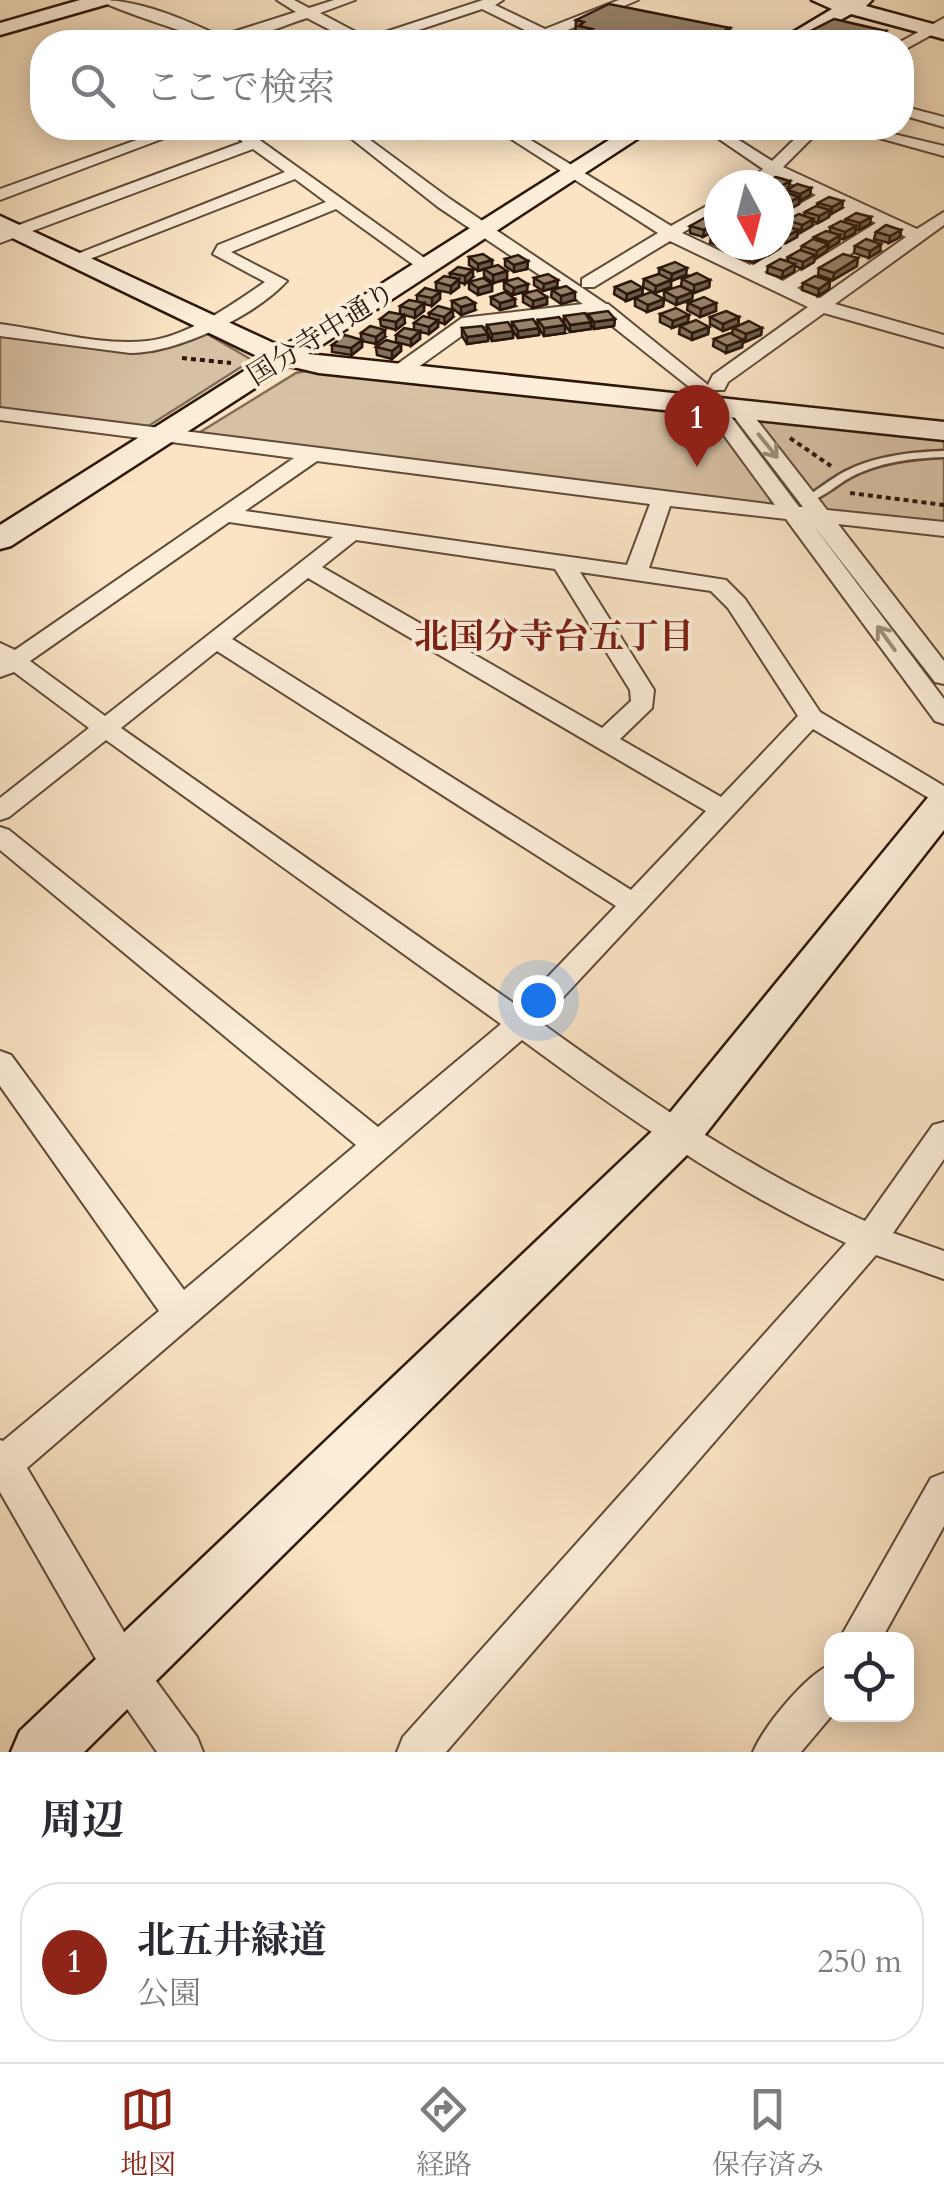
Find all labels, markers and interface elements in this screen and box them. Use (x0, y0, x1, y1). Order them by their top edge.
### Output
search box (30, 30, 914, 140)
icon: search (65, 58, 120, 113)
text: ここで検索 (145, 62, 335, 114)
north arrow (704, 170, 794, 260)
street label: 国分寺中通り (240, 273, 403, 394)
pin: 1 (664, 384, 730, 467)
one-way arrow (757, 432, 779, 458)
district label: 北国分寺台五丁目 (414, 613, 694, 661)
one-way arrow (876, 625, 897, 652)
your location (513, 975, 564, 1026)
map controls (824, 1632, 914, 1722)
button: locate (824, 1632, 914, 1722)
text: 周辺 (40, 1792, 124, 1849)
text: 北五井緑道 (137, 1915, 327, 1967)
text: 1 (66, 1940, 83, 1984)
text: 250 m (817, 1940, 902, 1984)
text: 公園 (137, 1972, 201, 2016)
tab: 地図 (120, 2082, 176, 2184)
tab: 経路 (416, 2082, 472, 2184)
tab: 保存済み (712, 2082, 824, 2184)

